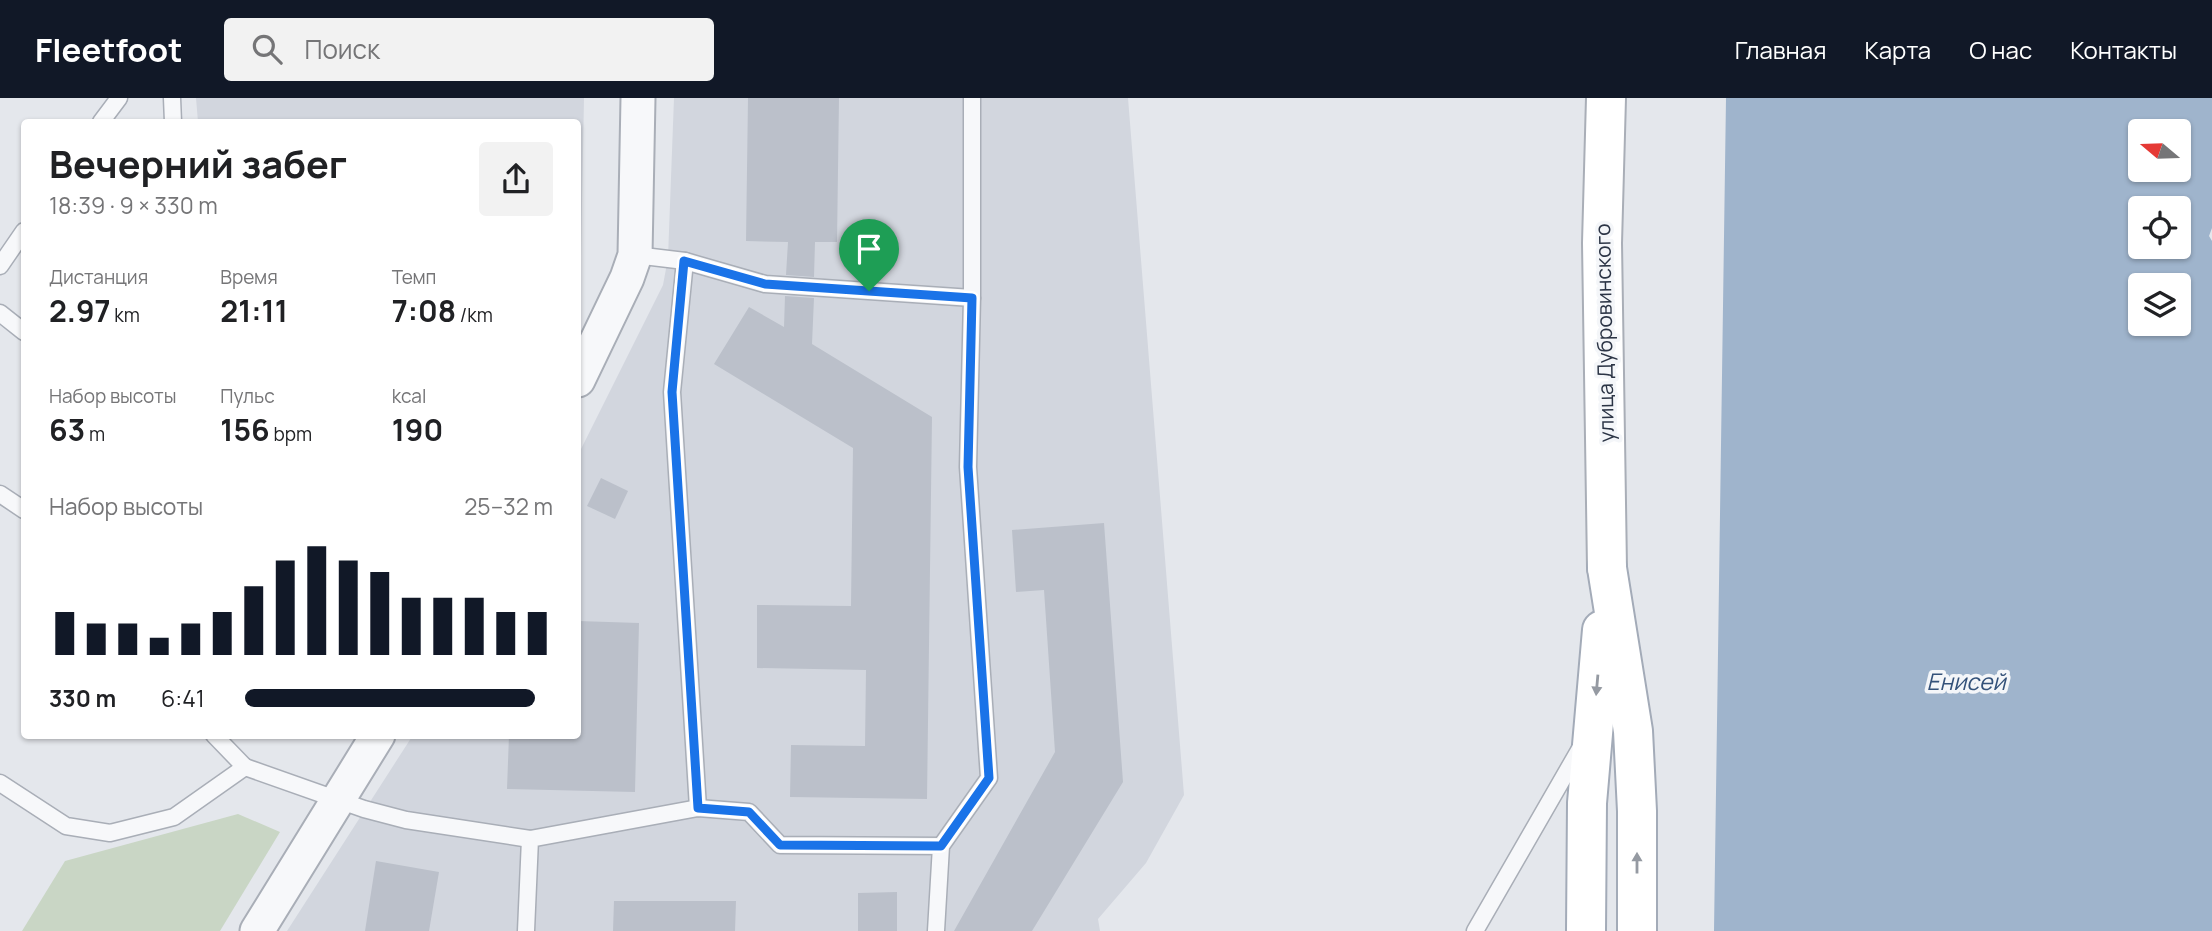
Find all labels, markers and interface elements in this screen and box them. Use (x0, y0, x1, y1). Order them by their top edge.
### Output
search box (224, 18, 714, 81)
text: Fleetfoot (35, 27, 182, 72)
icon: search (248, 30, 286, 68)
text: Поиск (304, 31, 380, 67)
text: Главная (1735, 33, 1826, 66)
text: Карта (1864, 33, 1931, 66)
text: О нас (1969, 33, 2032, 66)
text: Контакты (2070, 33, 2177, 66)
north arrow (2128, 119, 2191, 182)
map controls (2128, 119, 2191, 336)
text: Вечерний забег (49, 137, 347, 189)
button: share (479, 142, 553, 216)
text: 18:39 · 9 × 330 m (49, 189, 218, 221)
button: locate (2128, 196, 2191, 259)
pin (839, 219, 899, 291)
street label: улица Дубровинского (1588, 223, 1620, 443)
icon: arrive (850, 230, 888, 268)
text: Дистанция (49, 264, 148, 290)
text: Время (220, 264, 278, 290)
text: Темп (392, 264, 436, 290)
button: layers (2128, 273, 2191, 336)
text: 2.97 (49, 290, 111, 331)
text: 21:11 (220, 290, 288, 331)
text: 7:08 (392, 290, 456, 331)
text: km (111, 302, 140, 328)
text: /km (456, 302, 493, 328)
text: Набор высоты (49, 383, 176, 409)
text: Пульс (220, 383, 275, 409)
text: kcal (392, 383, 426, 409)
text: 63 (49, 409, 85, 450)
text: 156 (220, 409, 270, 450)
text: 190 (392, 409, 443, 450)
text: m (85, 421, 105, 447)
text: bpm (270, 421, 312, 447)
text: Набор высоты (49, 490, 203, 522)
text: 25–32 m (464, 490, 553, 522)
water label: Енисей (1926, 665, 2007, 697)
one-way arrow (1591, 674, 1602, 696)
text: 330 m (49, 682, 116, 714)
text: 6:41 (161, 682, 205, 714)
one-way arrow (1631, 852, 1643, 874)

